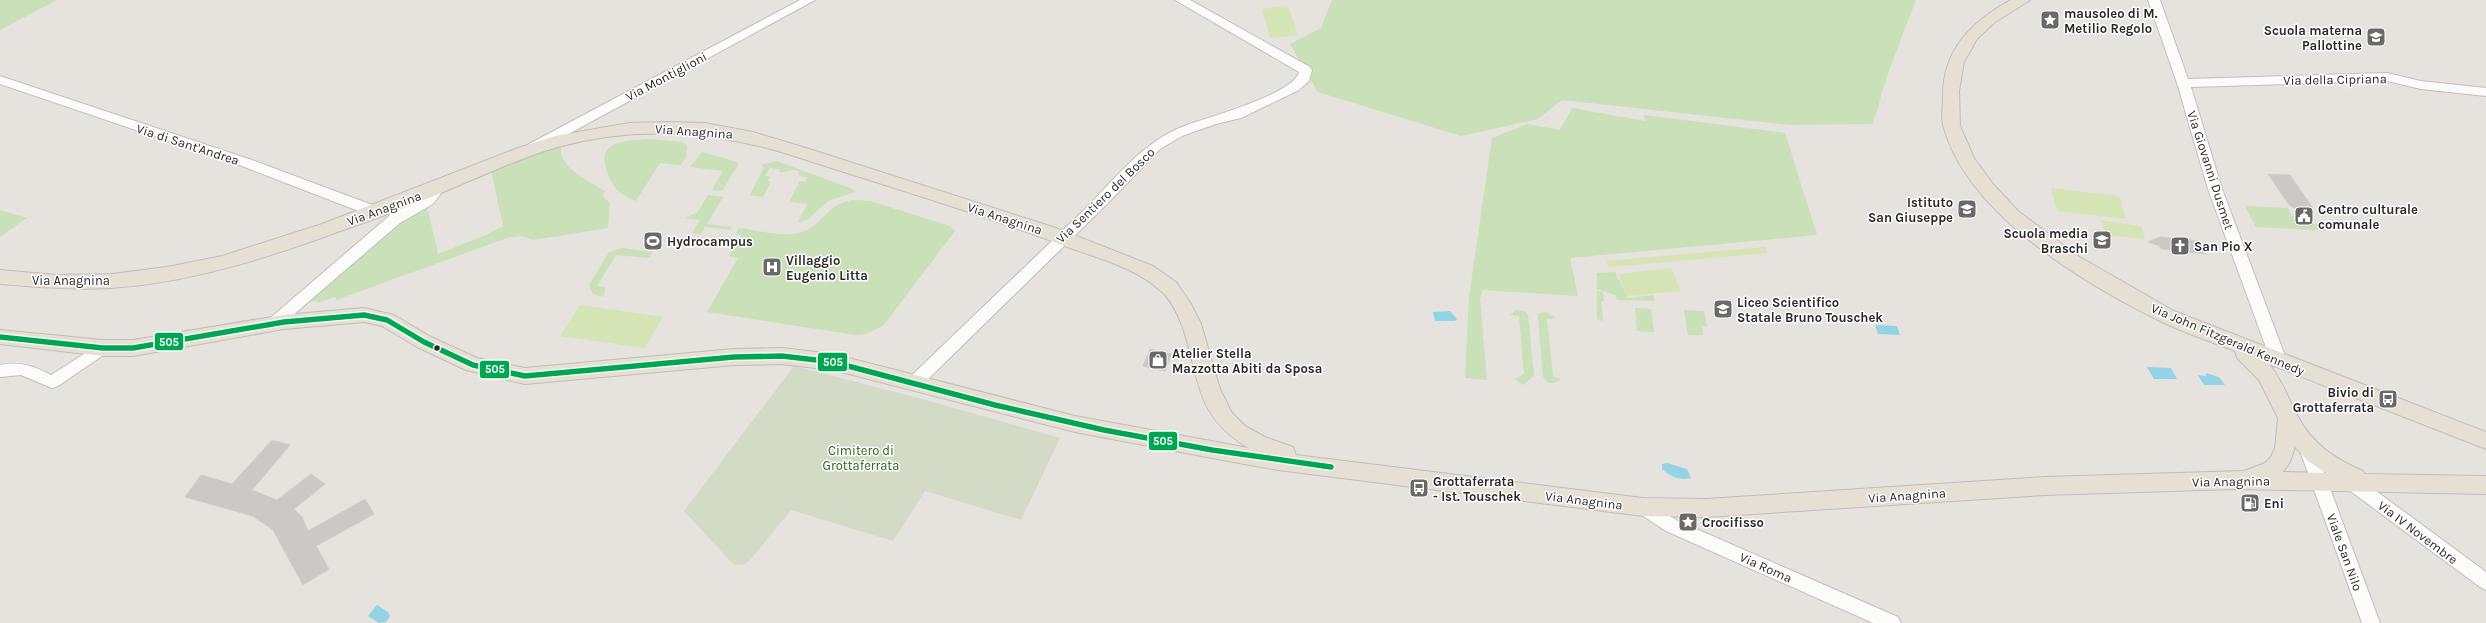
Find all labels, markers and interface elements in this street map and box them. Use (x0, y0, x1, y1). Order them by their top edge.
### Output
place label: mausoleo di M. Metilio Regolo (2064, 6, 2158, 36)
place icon: mausoleo di M. Metilio Regolo (2039, 9, 2061, 31)
place label: Scuola materna Pallottine (2264, 23, 2362, 53)
school or university icon: Scuola materna Pallottine (2365, 26, 2387, 48)
street label: Via Montiglioni (623, 49, 709, 104)
street label: Via della Cipriana (2283, 71, 2387, 88)
street label: Via Giovanni Dusmet (2184, 109, 2237, 232)
street label: Via di Sant'Andrea (135, 121, 241, 168)
street label: Via Anagnina (655, 121, 733, 142)
street label: Via Sentiero del Bosco (1053, 144, 1158, 246)
street label: Via Anagnina (345, 188, 423, 229)
place label: Istituto San Giuseppe (1868, 195, 1953, 225)
school or university icon: Istituto San Giuseppe (1956, 198, 1978, 220)
street label: Via Anagnina (965, 199, 1044, 238)
place label: Centro culturale comunale (2318, 202, 2418, 232)
public building icon: Centro culturale comunale (2293, 205, 2315, 227)
place label: Scuola media Braschi (2003, 226, 2088, 256)
school or university icon: Scuola media Braschi (2091, 229, 2113, 251)
sports icon: Hydrocampus (642, 230, 664, 252)
place label: Hydrocampus (667, 234, 753, 249)
church icon: San Pio X (2169, 235, 2191, 257)
place label: San Pio X (2194, 239, 2253, 254)
place label: Villaggio Eugenio Litta (786, 253, 868, 283)
hospital icon: Villaggio Eugenio Litta (761, 256, 783, 278)
street label: Via Anagnina (32, 273, 110, 288)
place label: Liceo Scientifico Statale Bruno Touschek (1737, 295, 1883, 325)
school or university icon: Liceo Scientifico Statale Bruno Touschek (1712, 298, 1734, 320)
street label: Via John Fitzgerald Kennedy (2149, 300, 2307, 379)
line badge: 505 (154, 332, 184, 351)
text: 505 (159, 336, 179, 349)
unlabelled marker (432, 343, 442, 353)
place label: Atelier Stella Mazzotta Abiti da Sposa (1172, 346, 1322, 376)
shop icon: Atelier Stella Mazzotta Abiti da Sposa (1147, 349, 1169, 371)
line badge: 505 (817, 352, 848, 372)
text: 505 (823, 356, 843, 369)
line badge: 505 (479, 360, 510, 379)
text: 505 (485, 363, 505, 376)
place label: Bivio di Grottaferrata (2293, 385, 2374, 415)
bus stop icon: Bivio di Grottaferrata (2377, 388, 2399, 410)
line badge: 505 (1148, 431, 1178, 451)
text: 505 (1153, 435, 1173, 448)
park label: Cimitero di Grottaferrata (823, 443, 899, 473)
street label: Via Anagnina (2192, 473, 2270, 490)
place label: Grottaferrata - Ist. Touschek (1433, 474, 1521, 504)
bus stop icon: Grottaferrata - Ist. Touschek (1408, 477, 1430, 499)
street label: Via Anagnina (1868, 485, 1946, 506)
street label: Via Anagnina (1544, 488, 1624, 513)
fuel station icon: Eni (2239, 492, 2261, 514)
place label: Eni (2264, 496, 2284, 511)
street label: Via IV Novembre (2375, 498, 2461, 567)
place icon: Crocifisso (1677, 511, 1699, 533)
street label: Viale San Nilo (2324, 511, 2365, 593)
place label: Crocifisso (1702, 515, 1764, 530)
street label: Via Roma (1737, 549, 1794, 586)

